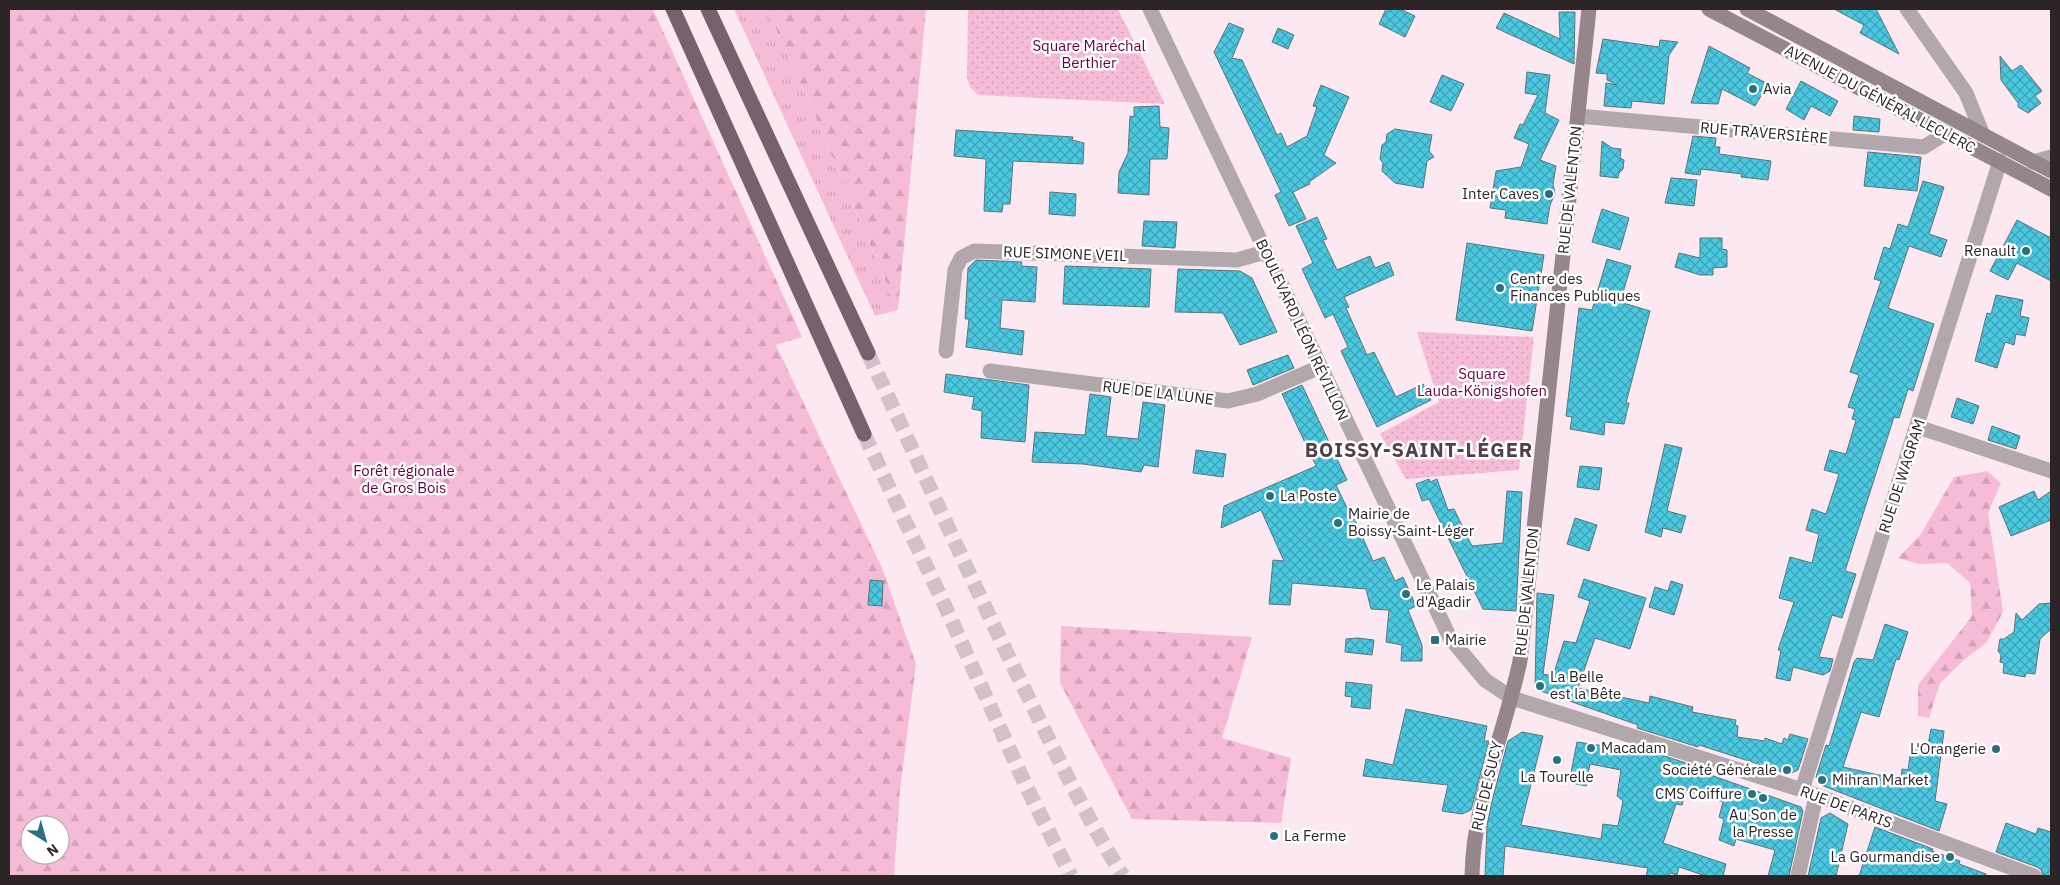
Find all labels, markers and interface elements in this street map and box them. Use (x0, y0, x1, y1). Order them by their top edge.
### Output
park label: Square Maréchal Berthier (1032, 36, 1146, 72)
street label: AVENUE DU GÉNÉRAL LECLERC (1782, 40, 1979, 157)
place label: Avia (1763, 79, 1791, 98)
marker: Avia (1747, 83, 1759, 95)
street label: RUE TRAVERSIÈRE (1699, 117, 1829, 148)
street label: RUE DE VALENTON (1553, 125, 1586, 255)
place label: Inter Caves (1462, 184, 1539, 203)
marker: Inter Caves (1543, 188, 1555, 200)
street label: BOULEVARD LÉON RÉVILLON (1252, 236, 1353, 424)
place label: Renault (1964, 241, 2016, 260)
street label: RUE SIMONE VEIL (1003, 242, 1128, 265)
marker: Renault (2020, 245, 2032, 257)
place label: Centre des Finances Publiques (1510, 269, 1641, 305)
marker: Centre des Finances Publiques (1494, 282, 1506, 294)
park label: Square Lauda-Königshofen (1417, 364, 1547, 400)
street label: RUE DE LA LUNE (1101, 376, 1215, 409)
street label: RUE DE WAGRAM (1874, 416, 1929, 535)
district label: BOISSY-SAINT-LÉGER (1305, 436, 1533, 463)
park label: Forêt régionale de Gros Bois (353, 461, 455, 497)
place label: La Poste (1280, 486, 1337, 505)
marker: La Poste (1264, 490, 1276, 502)
place label: Mairie de Boissy-Saint-Léger (1348, 504, 1475, 540)
marker: Mairie de Boissy-Saint-Léger (1332, 517, 1344, 529)
street label: RUE DE VALENTON (1510, 527, 1543, 657)
place label: Le Palais d'Agadir (1416, 575, 1475, 611)
marker: Le Palais d'Agadir (1400, 588, 1412, 600)
place label: Mairie (1445, 630, 1486, 649)
marker: Mairie (1429, 634, 1441, 646)
place label: La Belle est la Bête (1550, 667, 1621, 703)
marker: La Belle est la Bête (1534, 680, 1546, 692)
place label: Macadam (1601, 738, 1667, 757)
street label: RUE DE SUCY (1467, 739, 1506, 832)
place label: L'Orangerie (1910, 739, 1986, 758)
marker: Macadam (1585, 742, 1597, 754)
marker: L'Orangerie (1990, 743, 2002, 755)
marker: La Tourelle (1551, 754, 1563, 766)
place label: Société Générale (1662, 760, 1777, 779)
marker: Société Générale (1781, 764, 1793, 776)
place label: La Tourelle (1520, 767, 1594, 786)
place label: Mihran Market (1832, 770, 1929, 789)
marker: Mihran Market (1816, 774, 1828, 786)
street label: RUE DE PARIS (1798, 781, 1895, 832)
place label: CMS Coiffure (1655, 784, 1742, 803)
marker: CMS Coiffure (1746, 788, 1758, 800)
marker: Au Son de la Presse (1757, 792, 1769, 804)
place label: Au Son de la Presse (1729, 805, 1797, 841)
north arrow (20, 815, 70, 865)
place label: La Ferme (1284, 826, 1346, 845)
marker: La Ferme (1268, 830, 1280, 842)
text: N (43, 840, 62, 861)
place label: La Gourmandise (1830, 847, 1940, 866)
marker: La Gourmandise (1944, 851, 1956, 863)

